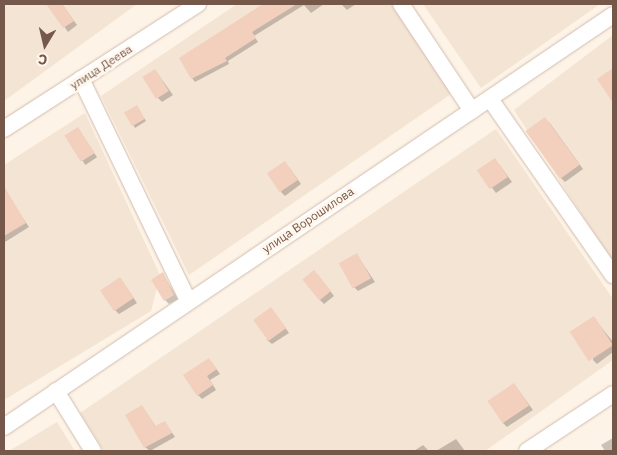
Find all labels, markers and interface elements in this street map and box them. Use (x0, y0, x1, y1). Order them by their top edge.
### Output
north arrow (20, 20, 70, 70)
street label: улица Деева (67, 42, 135, 92)
text: С (37, 50, 49, 69)
street label: улица Ворошилова (259, 184, 357, 256)

